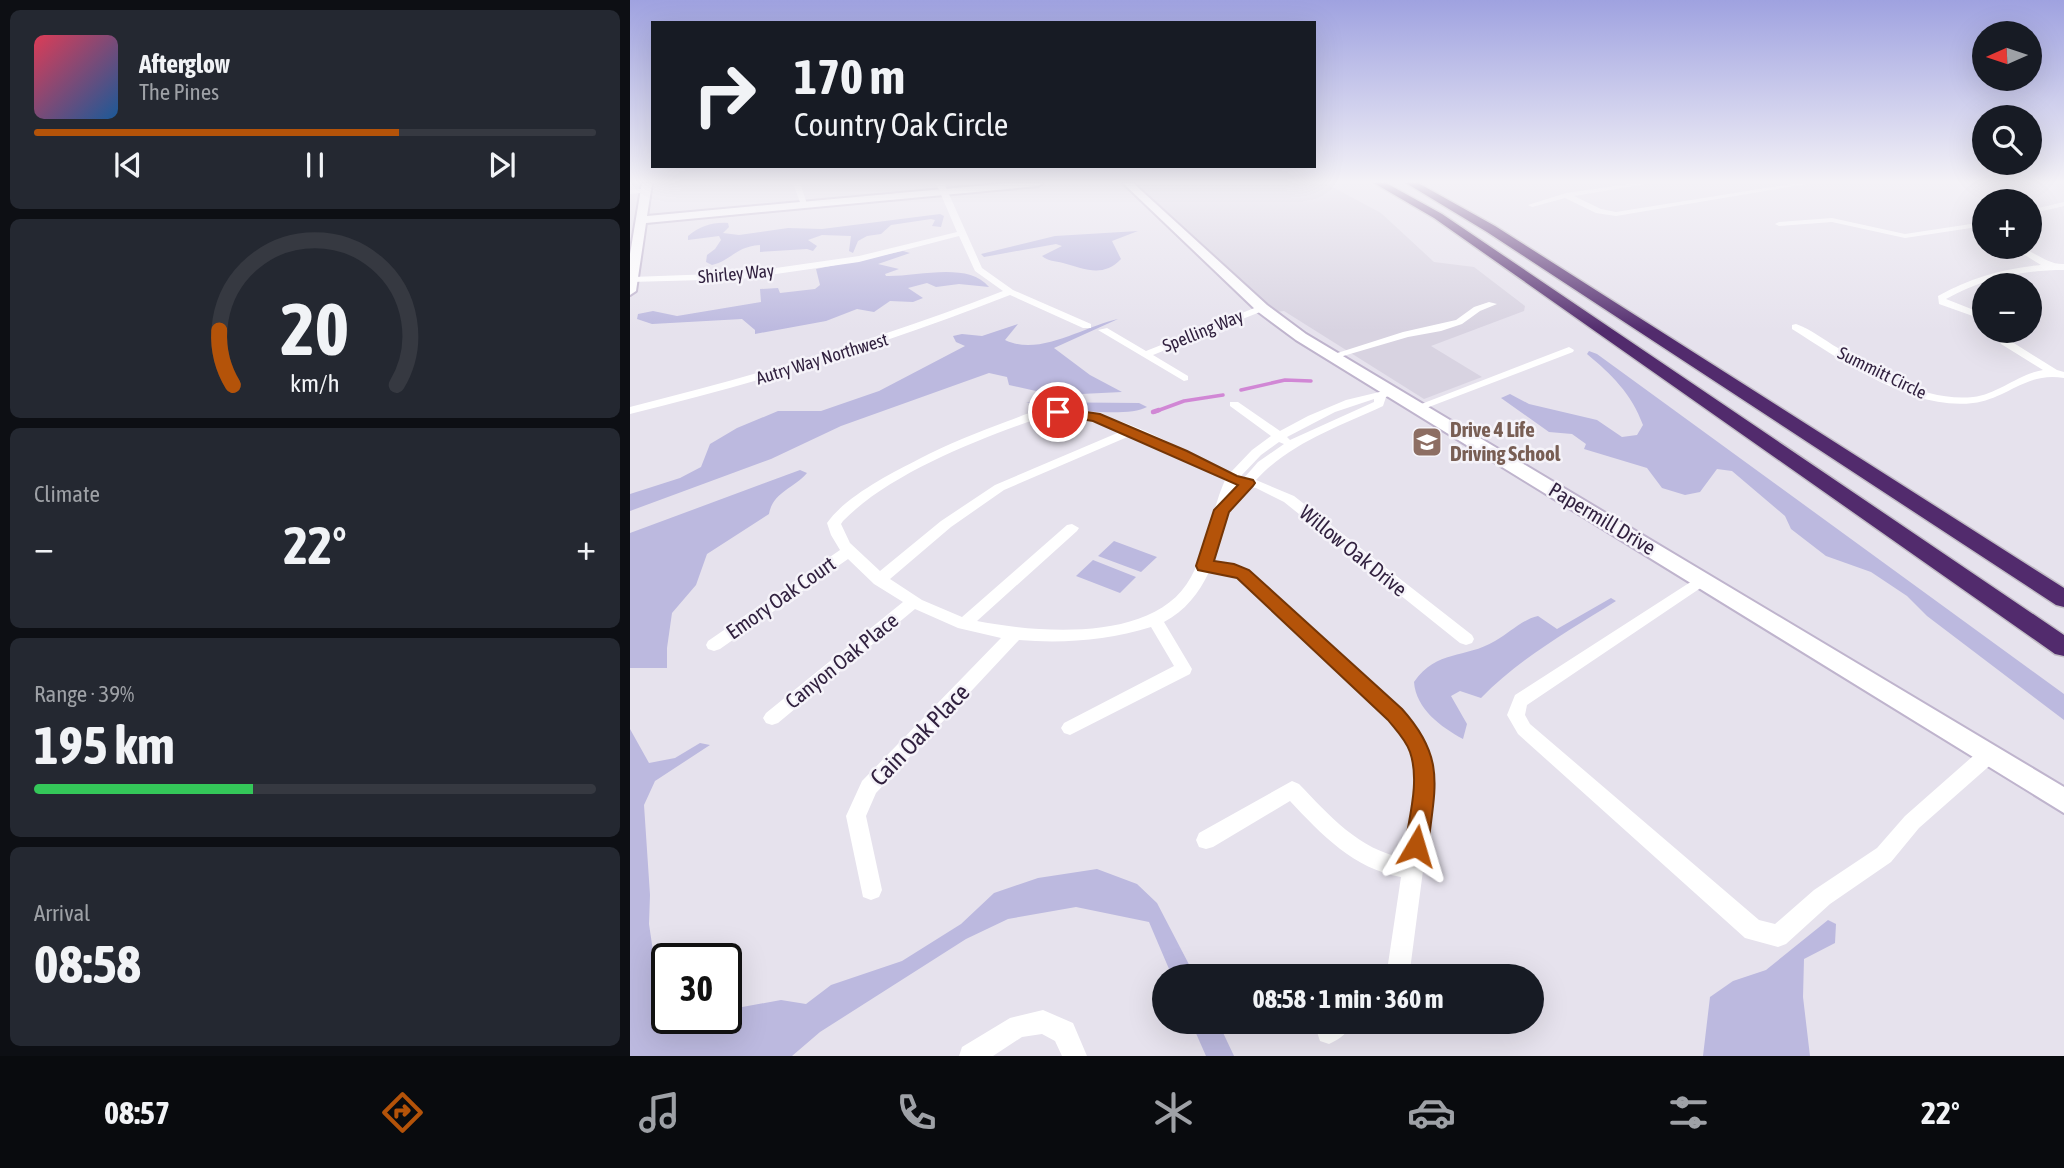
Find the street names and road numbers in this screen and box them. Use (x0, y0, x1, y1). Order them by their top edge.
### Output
street label: Shirley Way (697, 260, 775, 287)
street label: Spelling Way (1159, 305, 1246, 356)
street label: Autry Way Northwest (753, 328, 890, 389)
street label: Summitt Circle (1834, 342, 1930, 403)
street label: Papermill Drive (1545, 477, 1660, 559)
street label: Willow Oak Drive (1295, 500, 1412, 601)
street label: Emory Oak Court (721, 551, 839, 644)
street label: Canyon Oak Place (780, 608, 902, 713)
street label: Cain Oak Place (865, 678, 975, 791)

